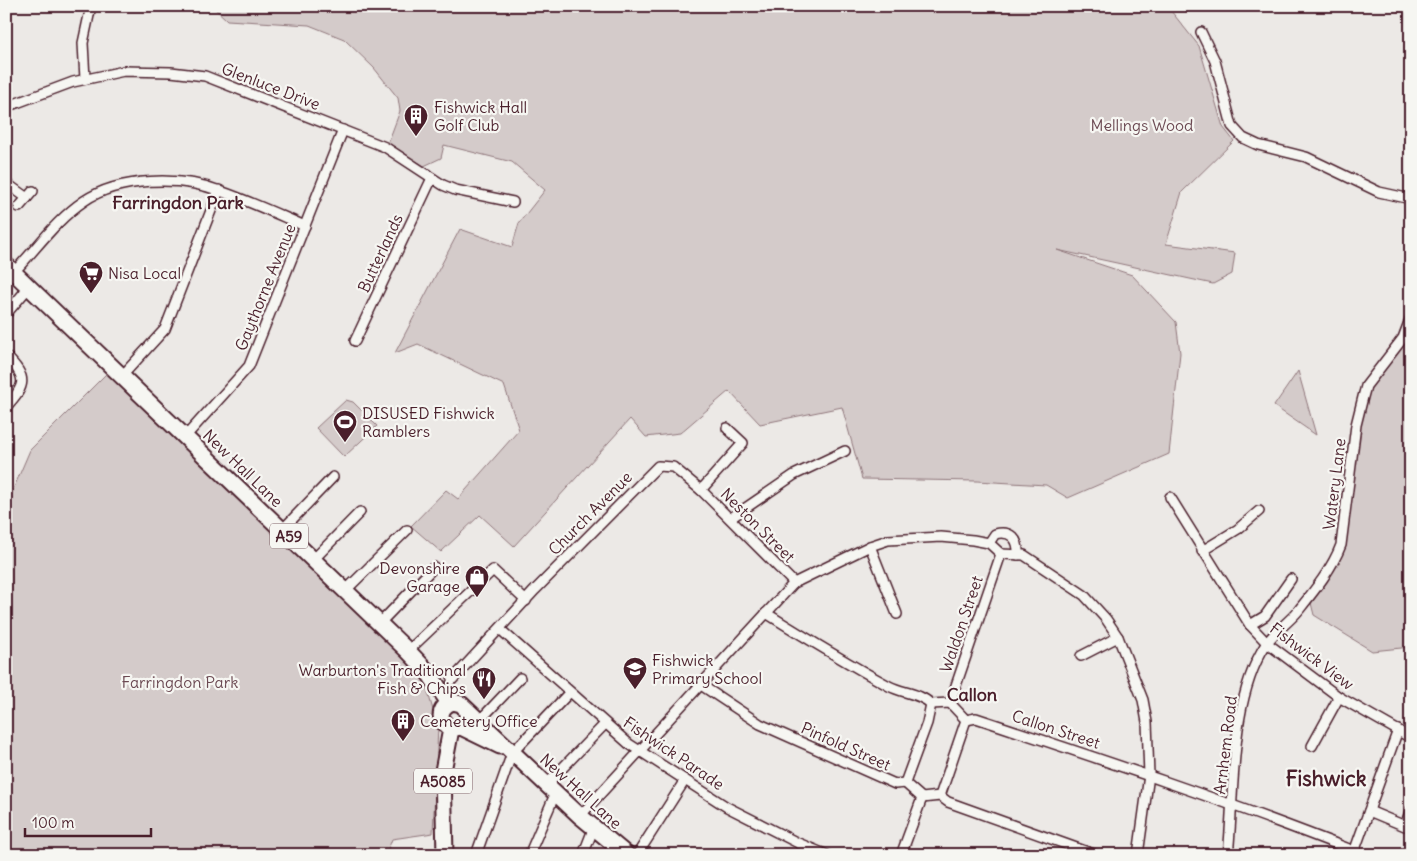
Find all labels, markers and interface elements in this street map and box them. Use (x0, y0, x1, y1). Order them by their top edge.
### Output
street label: Glenluce Drive (219, 58, 323, 114)
place label: Fishwick Hall Golf Club (434, 97, 527, 135)
building icon: Fishwick Hall Golf Club (403, 103, 429, 137)
park label: Mellings Wood (1091, 115, 1193, 135)
district label: Farringdon Park (112, 191, 244, 214)
street label: Butterlands (353, 211, 407, 295)
street label: Gaythorne Avenue (230, 221, 300, 353)
supermarket icon: Nisa Local (78, 260, 104, 294)
place label: Nisa Local (108, 263, 181, 283)
place label: DISUSED Fishwick Ramblers (362, 403, 495, 441)
sports icon: DISUSED Fishwick Ramblers (332, 409, 358, 443)
street label: New Hall Lane (199, 425, 287, 511)
street label: Watery Lane (1318, 437, 1350, 531)
street label: Church Avenue (544, 467, 636, 559)
street label: Neston Street (717, 484, 800, 567)
road number: A59 (270, 524, 308, 548)
place label: Devonshire Garage (379, 558, 460, 596)
shop icon: Devonshire Garage (464, 564, 490, 598)
street label: Waldon Street (935, 572, 987, 675)
street label: Fishwick View (1266, 618, 1358, 694)
place label: Fishwick Primary School (652, 650, 762, 688)
school or university icon: Fishwick Primary School (622, 656, 648, 690)
place label: Warburton's Traditional Fish & Chips (298, 660, 466, 698)
restaurant icon: Warburton's Traditional Fish & Chips (471, 666, 497, 700)
park label: Farringdon Park (122, 672, 238, 692)
district label: Callon (947, 683, 998, 706)
street label: Arnhem Road (1209, 695, 1241, 795)
street label: Callon Street (1009, 705, 1103, 753)
building icon: Cemetery Office (390, 708, 416, 742)
place label: Cemetery Office (420, 711, 538, 731)
street label: Fishwick Parade (620, 712, 728, 794)
street label: Pinfold Street (798, 717, 894, 775)
street label: New Hall Lane (536, 749, 626, 833)
district label: Fishwick (1286, 765, 1367, 792)
road number: A5085 (414, 768, 472, 794)
scale bar (25, 806, 151, 838)
text: 100 m (32, 813, 74, 832)

